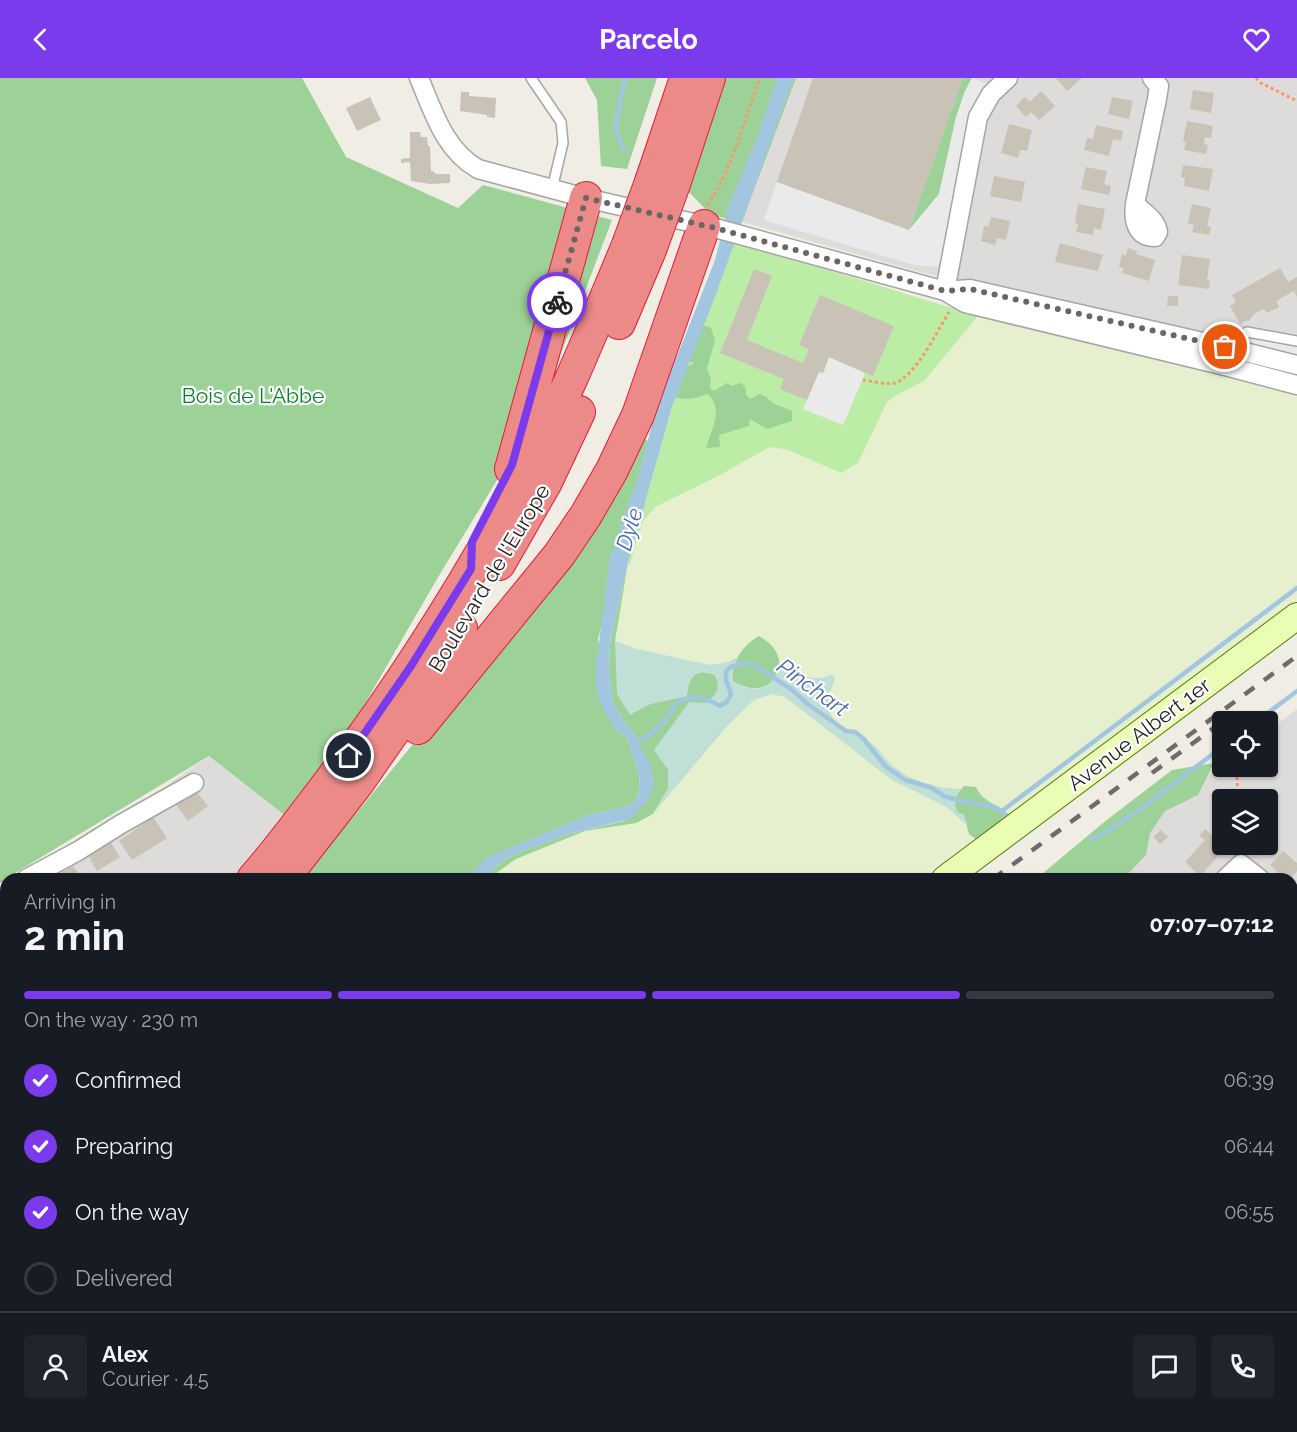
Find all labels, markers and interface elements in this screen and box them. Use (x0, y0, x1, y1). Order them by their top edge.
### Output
icon: back (24, 23, 57, 56)
icon: heart (1240, 23, 1273, 56)
text: Parcelo (599, 24, 698, 55)
courier (527, 272, 587, 332)
icon: bike (541, 286, 574, 319)
pin (1199, 321, 1250, 372)
icon: bag (1208, 330, 1241, 363)
park label: Bois de L'Abbe (182, 383, 324, 408)
street label: Boulevard de l'Europe (423, 480, 555, 676)
water label: Dyle (610, 504, 648, 553)
water label: Pinchart (772, 652, 854, 722)
street label: Avenue Albert 1er (1063, 672, 1216, 796)
map controls (1212, 711, 1278, 855)
button: locate (1212, 711, 1278, 777)
pin (323, 730, 374, 781)
icon: home (332, 739, 365, 772)
button: layers (1212, 789, 1278, 855)
text: Arriving in (24, 890, 116, 914)
text: 07:07–07:12 (1150, 911, 1274, 937)
text: 2 min (24, 913, 125, 959)
text: On the way · 230 m (24, 1008, 198, 1032)
icon: check (24, 1064, 57, 1097)
text: Confirmed (75, 1067, 182, 1093)
text: 06:39 (1224, 1068, 1274, 1092)
icon: check (24, 1130, 57, 1163)
text: Preparing (75, 1133, 173, 1159)
text: 06:44 (1224, 1134, 1274, 1158)
icon: check (24, 1196, 57, 1229)
text: On the way (75, 1199, 189, 1225)
text: 06:55 (1224, 1200, 1274, 1224)
text: Delivered (75, 1265, 173, 1291)
button: person (24, 1335, 87, 1398)
button: chat (1133, 1335, 1196, 1398)
button: phone (1211, 1335, 1274, 1398)
text: Alex (102, 1341, 148, 1367)
text: Courier · 4.5 (102, 1367, 209, 1391)

